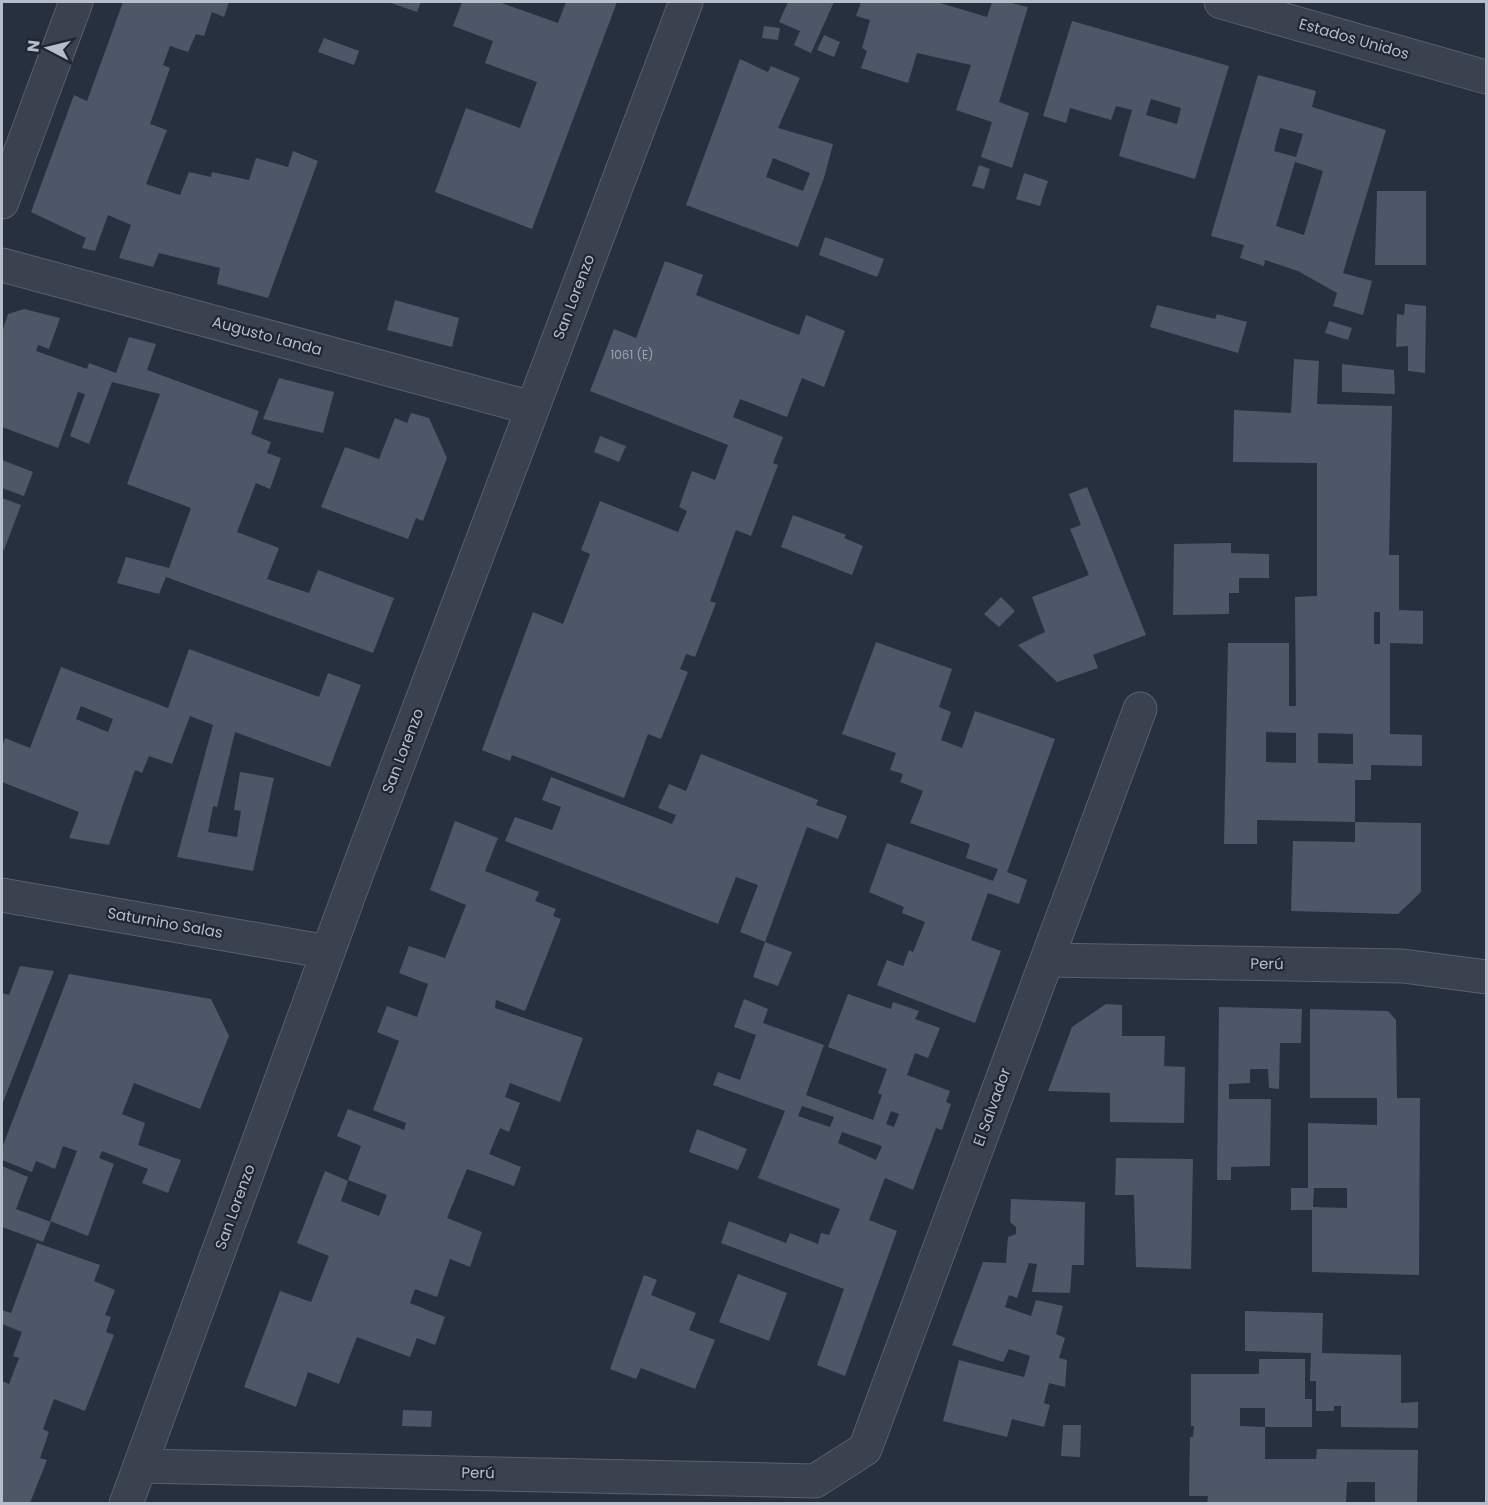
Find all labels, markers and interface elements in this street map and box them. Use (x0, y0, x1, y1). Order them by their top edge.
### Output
street label: Estados Unidos (1297, 13, 1412, 64)
north arrow (18, 18, 78, 78)
text: N (21, 39, 46, 54)
street label: San Lorenzo (548, 251, 599, 342)
street label: Augusto Landa (210, 311, 324, 360)
house number: 1061 (E) (610, 346, 654, 363)
street label: San Lorenzo (377, 705, 428, 796)
street label: Saturnino Salas (106, 902, 225, 943)
street label: Perú (1250, 953, 1284, 974)
street label: El Salvador (968, 1064, 1016, 1149)
street label: San Lorenzo (209, 1161, 260, 1253)
street label: Perú (461, 1462, 495, 1483)

